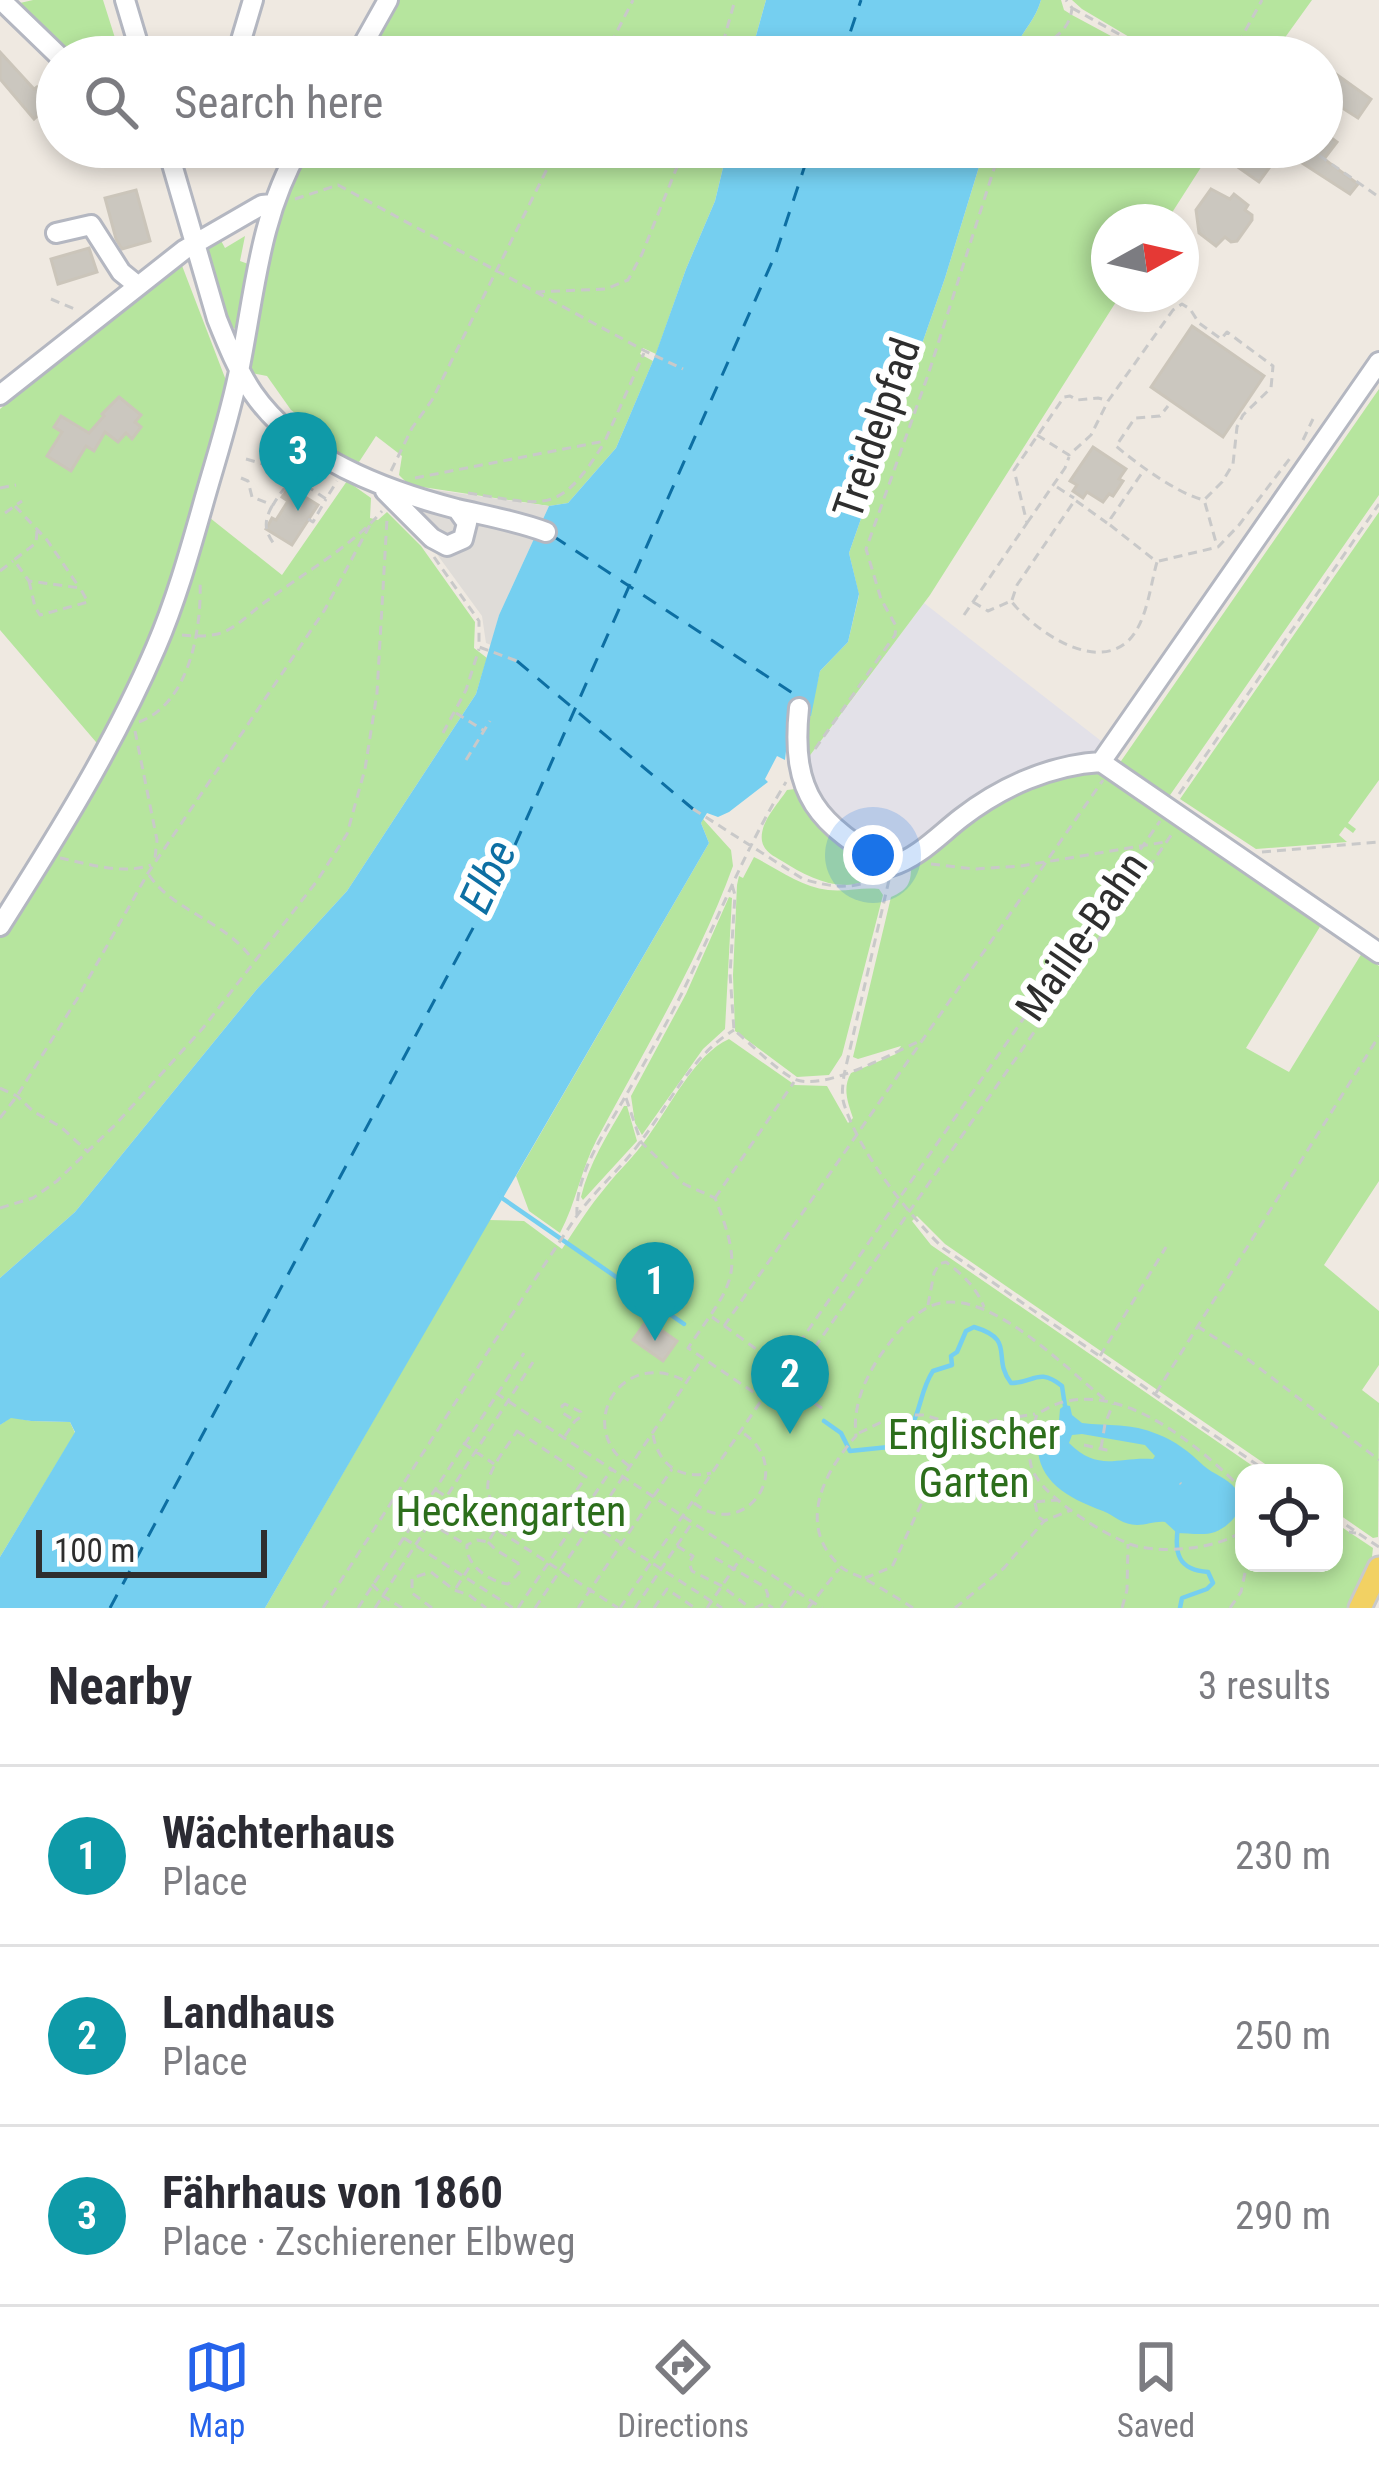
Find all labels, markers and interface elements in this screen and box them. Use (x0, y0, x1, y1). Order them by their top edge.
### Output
search box (36, 36, 1343, 168)
icon: search (78, 69, 144, 135)
text: Search here (174, 76, 383, 129)
north arrow (1091, 204, 1199, 312)
street label: Treidelpfad (823, 332, 930, 525)
pin: 3 (259, 412, 337, 511)
your location (843, 825, 903, 885)
water label: Elbe (448, 832, 527, 921)
street label: Maille-Bahn (1006, 843, 1157, 1030)
pin: 1 (616, 1242, 694, 1341)
pin: 2 (751, 1335, 829, 1434)
park label: Englischer Garten (888, 1410, 1060, 1507)
map controls (1235, 1464, 1343, 1572)
button: locate (1235, 1464, 1343, 1572)
park label: Heckengarten (396, 1487, 626, 1536)
scale bar (36, 1524, 267, 1577)
text: 100 m (54, 1531, 135, 1570)
text: Nearby (48, 1657, 192, 1716)
text: 3 results (1198, 1663, 1331, 1709)
text: Wächterhaus (162, 1806, 395, 1859)
text: 1 (77, 1833, 97, 1879)
text: 230 m (1235, 1833, 1331, 1879)
text: Place (162, 1859, 248, 1905)
text: Landhaus (162, 1986, 335, 2039)
text: 2 (77, 2013, 97, 2059)
text: 250 m (1235, 2013, 1331, 2059)
text: Place (162, 2039, 248, 2085)
text: Fährhaus von 1860 (162, 2166, 503, 2219)
text: 3 (77, 2193, 97, 2239)
text: 290 m (1235, 2193, 1331, 2239)
text: Place · Zschierener Elbweg (162, 2219, 575, 2265)
tab: Map (184, 2334, 250, 2445)
tab: Directions (617, 2334, 749, 2445)
tab: Saved (1117, 2334, 1195, 2445)

